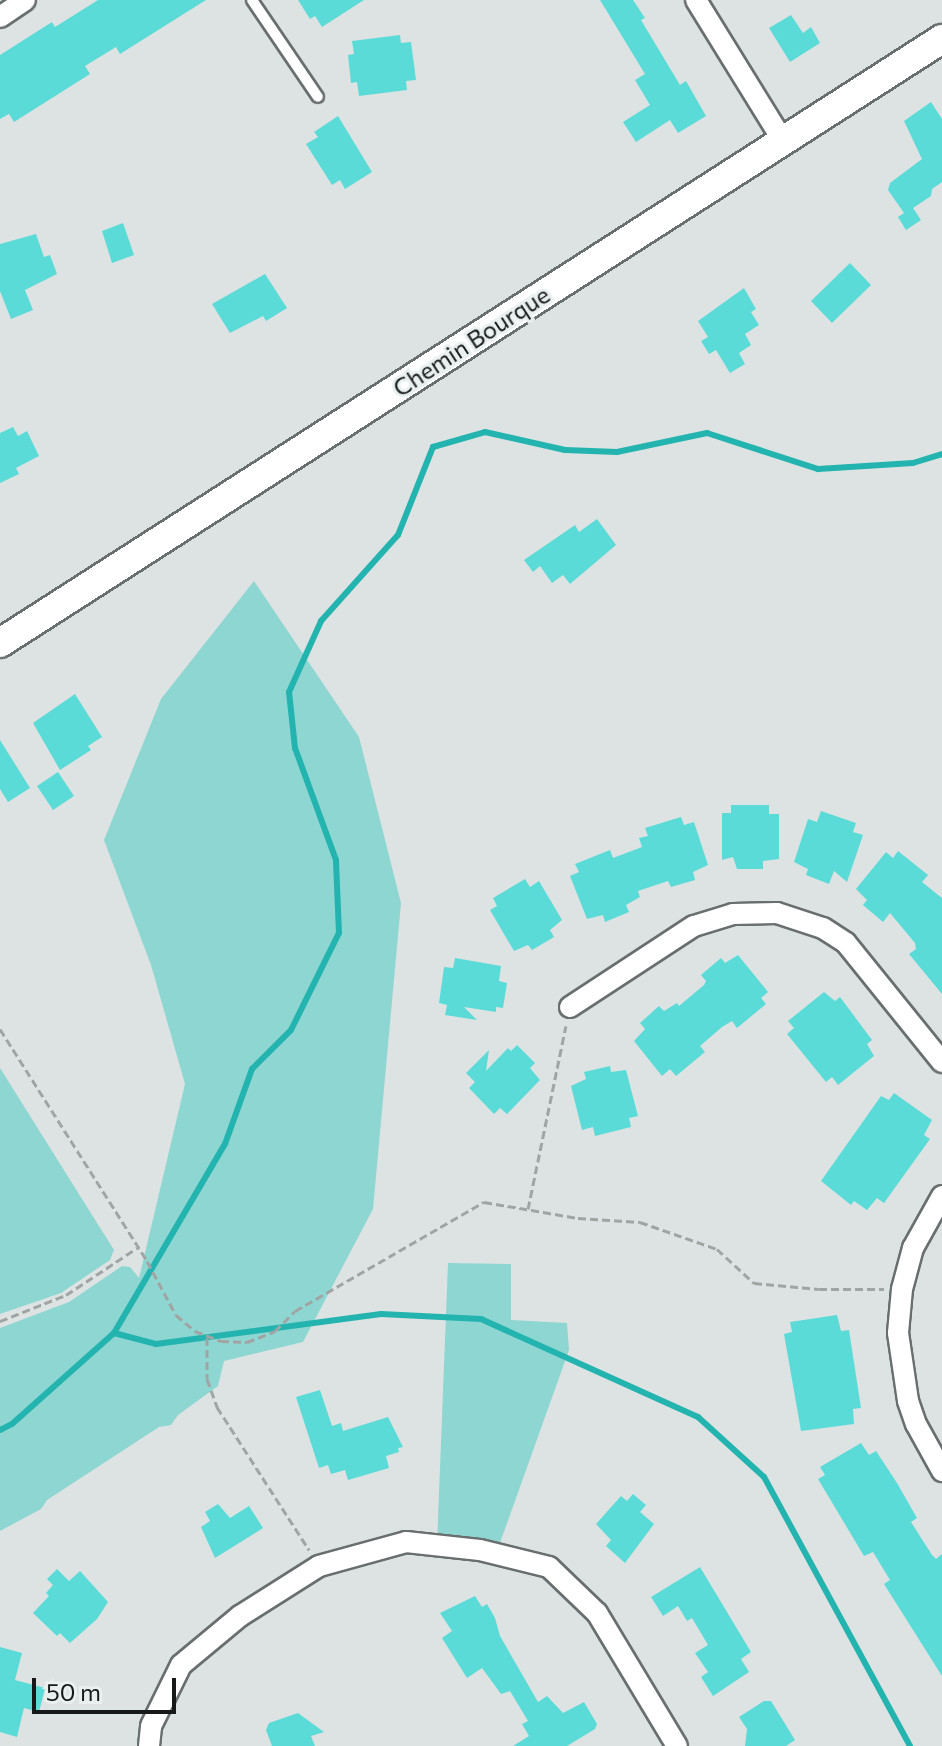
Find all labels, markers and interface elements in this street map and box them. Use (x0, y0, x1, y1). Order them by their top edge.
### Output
street label: Chemin Bourque (387, 280, 555, 402)
scale bar (36, 1662, 180, 1712)
text: 50 m (46, 1677, 101, 1706)

